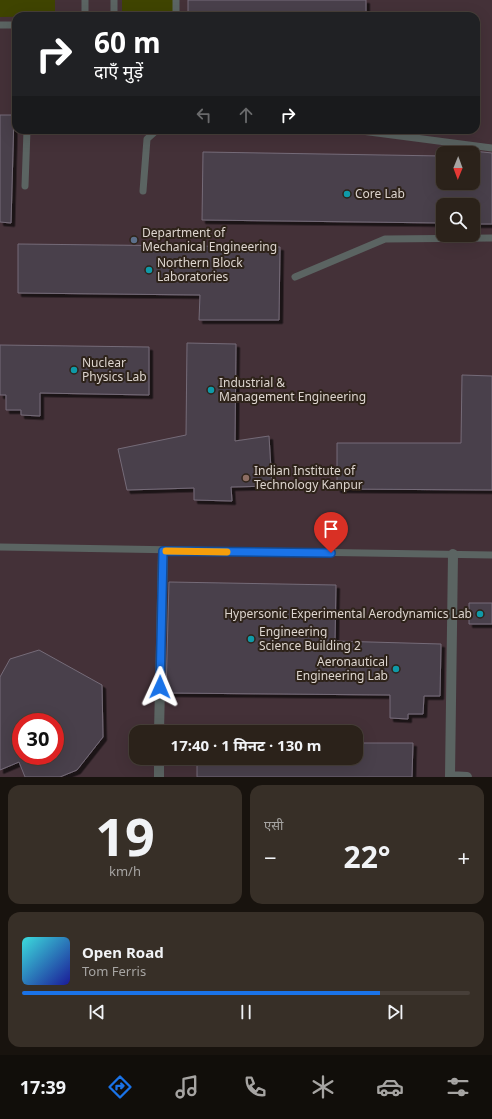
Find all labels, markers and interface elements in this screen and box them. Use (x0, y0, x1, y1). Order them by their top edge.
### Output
text: 60 m (94, 23, 161, 61)
icon: right (28, 28, 80, 80)
text: दाएँ मुड़ें (94, 59, 143, 83)
icon: left (193, 104, 215, 126)
icon: ahead (235, 104, 257, 126)
icon: right (277, 104, 299, 126)
north arrow (436, 146, 480, 190)
map controls (436, 146, 480, 242)
place label: Core Lab (355, 185, 405, 202)
marker: Core Lab (342, 189, 352, 199)
button: search (436, 198, 480, 242)
place label: Department of Mechanical Engineering (142, 224, 277, 255)
marker: Department of Mechanical Engineering (129, 235, 139, 245)
place label: Northern Block Laboratories (157, 254, 243, 285)
marker: Northern Block Laboratories (144, 265, 154, 275)
place label: Nuclear Physics Lab (82, 354, 147, 385)
marker: Nuclear Physics Lab (69, 365, 79, 375)
place label: Industrial & Management Engineering (219, 374, 366, 405)
marker: Industrial & Management Engineering (206, 385, 216, 395)
place label: Indian Institute of Technology Kanpur (254, 462, 363, 493)
marker: Indian Institute of Technology Kanpur (241, 473, 251, 483)
pin (314, 512, 348, 553)
icon: arrive (320, 518, 342, 540)
place label: Hypersonic Experimental Aerodynamics Lab (224, 605, 472, 622)
marker: Hypersonic Experimental Aerodynamics Lab (475, 609, 485, 619)
place label: Engineering Science Building 2 (259, 623, 361, 654)
marker: Engineering Science Building 2 (246, 634, 256, 644)
place label: Aeronautical Engineering Lab (296, 653, 388, 684)
marker: Aeronautical Engineering Lab (391, 664, 401, 674)
position arrow (139, 666, 181, 708)
speed limit sign: 30 (12, 713, 64, 765)
text: 17:40 · 1 मिनट · 130 m (171, 735, 321, 755)
text: 19 (95, 800, 155, 871)
text: एसी (264, 816, 283, 834)
text: 22° (343, 836, 391, 877)
text: − (264, 842, 277, 872)
text: + (457, 842, 470, 872)
text: km/h (109, 862, 141, 880)
text: Open Road (82, 942, 164, 962)
text: Tom Ferris (82, 962, 146, 980)
icon: previous (86, 1001, 108, 1023)
icon: pause (235, 1001, 257, 1023)
icon: next (384, 1001, 406, 1023)
icon: directions (106, 1073, 134, 1101)
icon: music (173, 1073, 201, 1101)
icon: phone (241, 1073, 269, 1101)
icon: climate (309, 1073, 337, 1101)
icon: car (376, 1073, 404, 1101)
icon: filters (444, 1073, 472, 1101)
text: 17:39 (20, 1075, 66, 1099)

